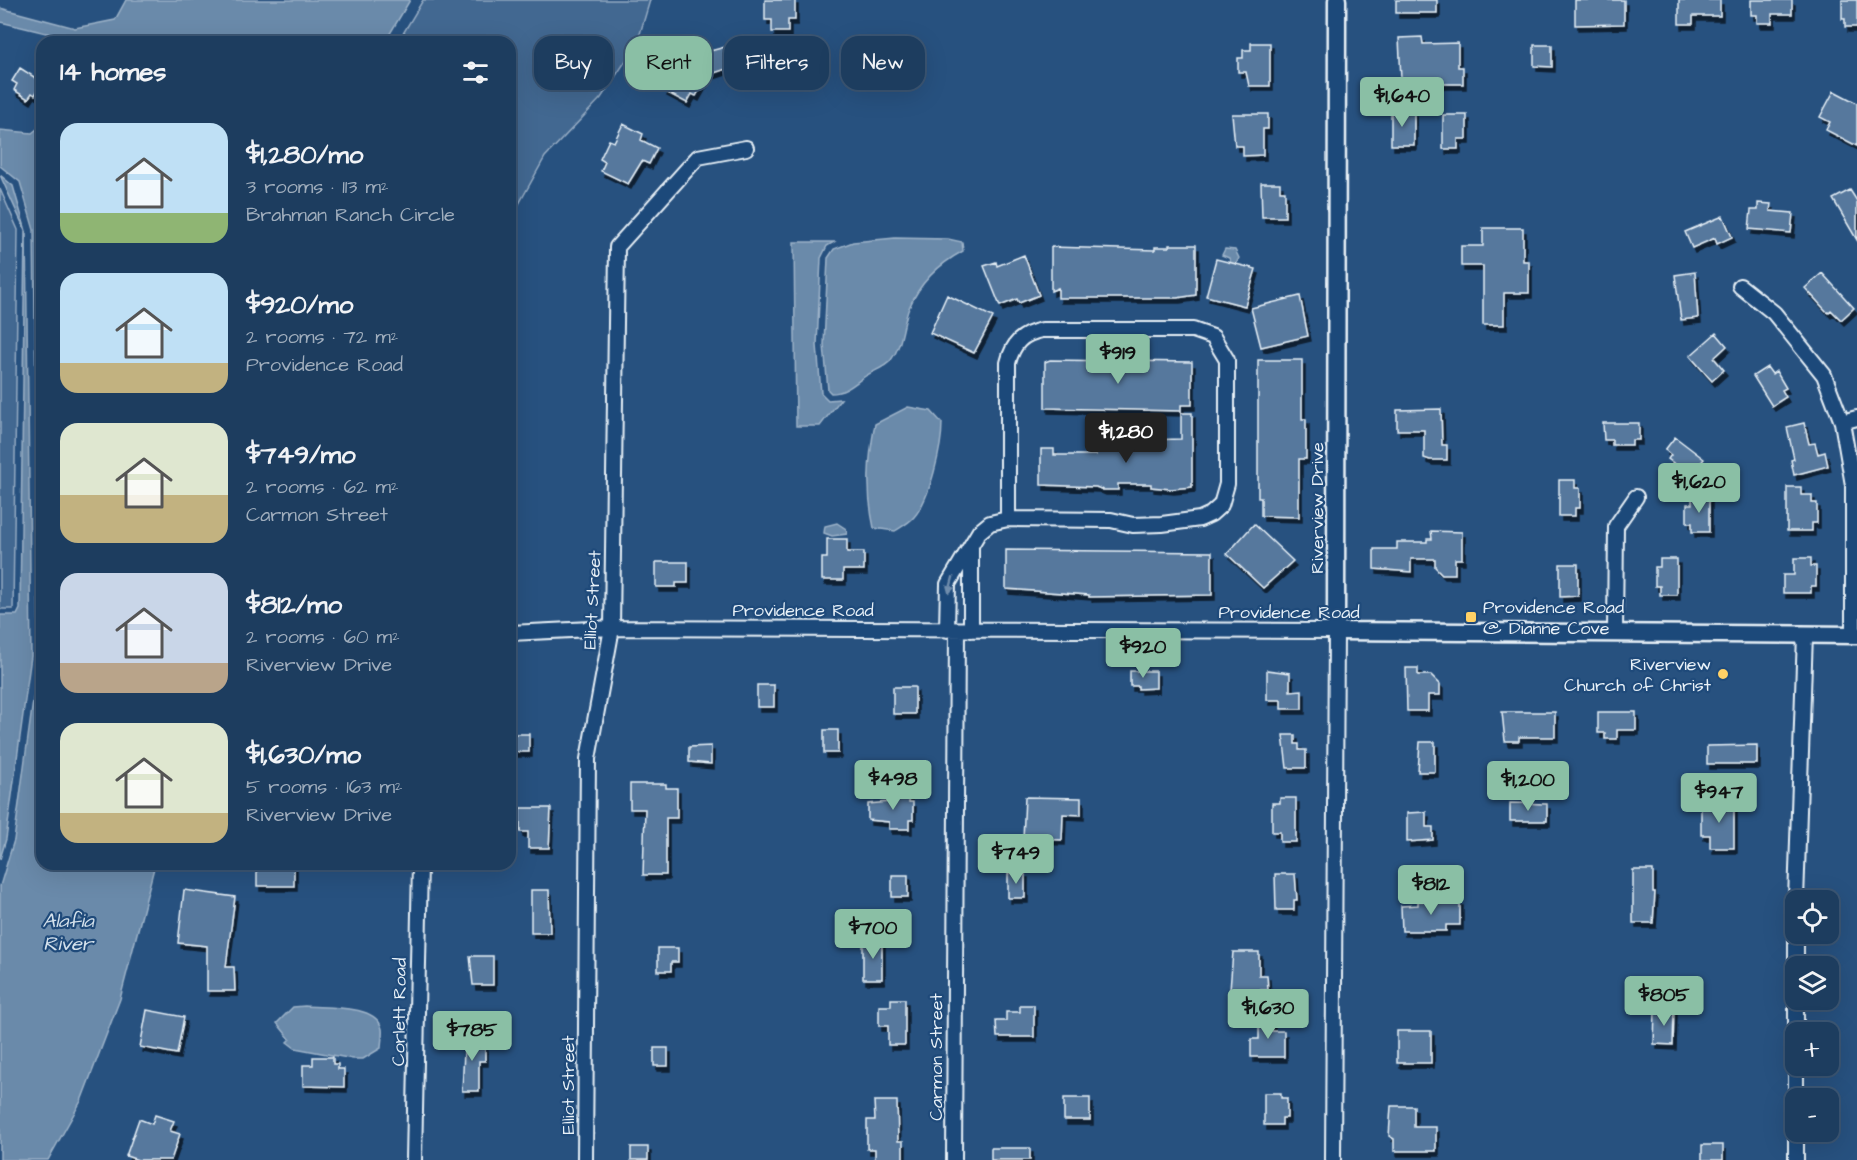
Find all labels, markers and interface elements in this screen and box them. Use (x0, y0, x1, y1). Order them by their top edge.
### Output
chip: Buy (534, 36, 613, 90)
chip: Rent (625, 36, 712, 90)
chip: Filters (724, 36, 829, 90)
chip: New (841, 36, 925, 90)
text: 14 homes (60, 54, 166, 90)
icon: filters (459, 56, 492, 89)
pin: $1,640 (1353, 77, 1451, 128)
text: $1,640 (1374, 82, 1430, 110)
text: $1,280/mo (246, 137, 363, 173)
icon: home (108, 147, 180, 219)
text: 3 rooms · 113 m² (246, 173, 389, 201)
text: Brahman Ranch Circle (246, 201, 455, 229)
text: $920/mo (246, 287, 353, 323)
icon: home (108, 297, 180, 369)
text: 2 rooms · 72 m² (246, 323, 398, 351)
pin: $919 (1082, 334, 1154, 385)
text: $919 (1100, 339, 1136, 367)
text: Providence Road (246, 351, 403, 379)
pin: $1,280 (1077, 413, 1175, 464)
text: $1,280 (1099, 418, 1153, 446)
text: $749/mo (246, 437, 356, 473)
street label: Riverview Drive (1305, 442, 1330, 574)
icon: home (108, 447, 180, 519)
pin: $1,620 (1650, 463, 1748, 514)
text: $1,620 (1672, 468, 1726, 496)
text: 2 rooms · 62 m² (246, 473, 398, 501)
text: Carmon Street (246, 501, 388, 529)
street label: Elliot Street (577, 549, 608, 650)
one-way arrow (946, 576, 955, 594)
text: $812/mo (246, 587, 342, 623)
place label: Providence Road @ Dianne Cove (1483, 595, 1624, 641)
icon: home (108, 597, 180, 669)
street label: Providence Road (732, 598, 874, 623)
street label: Providence Road (1218, 600, 1360, 625)
marker: Providence Road @ Dianne Cove (1464, 610, 1478, 624)
text: 2 rooms · 60 m² (246, 623, 400, 651)
pin: $920 (1107, 628, 1179, 679)
text: $920 (1120, 633, 1166, 661)
text: Riverview Drive (246, 651, 392, 679)
place label: Riverview Church of Christ (1564, 652, 1712, 698)
marker: Riverview Church of Christ (1716, 667, 1730, 681)
text: $1,630/mo (246, 737, 361, 773)
icon: home (108, 747, 180, 819)
pin: $498 (857, 760, 929, 811)
pin: $1,200 (1479, 761, 1577, 812)
text: $498 (868, 765, 918, 793)
text: $1,200 (1501, 766, 1555, 794)
text: 5 rooms · 163 m² (246, 773, 402, 801)
pin: $947 (1683, 773, 1755, 824)
text: $947 (1695, 778, 1743, 806)
text: Riverview Drive (246, 801, 392, 829)
pin: $749 (980, 834, 1052, 885)
text: $749 (992, 839, 1040, 867)
pin: $812 (1395, 865, 1467, 916)
text: $812 (1412, 870, 1450, 898)
map controls (1785, 890, 1839, 1142)
button: locate (1785, 890, 1839, 944)
water label: Alafia River (42, 907, 95, 958)
pin: $700 (837, 909, 909, 960)
text: $700 (849, 914, 897, 942)
button: layers (1785, 956, 1839, 1010)
street label: Corlett Road (386, 958, 413, 1066)
pin: $805 (1628, 976, 1700, 1027)
text: $805 (1639, 981, 1689, 1009)
pin: $1,630 (1219, 989, 1317, 1040)
street label: Carmon Street (924, 992, 949, 1121)
text: $1,630 (1242, 994, 1294, 1022)
pin: $785 (436, 1011, 508, 1062)
text: $785 (447, 1016, 497, 1044)
button: + (1785, 1022, 1839, 1076)
street label: Elliot Street (556, 1035, 581, 1135)
button: − (1785, 1088, 1839, 1142)

